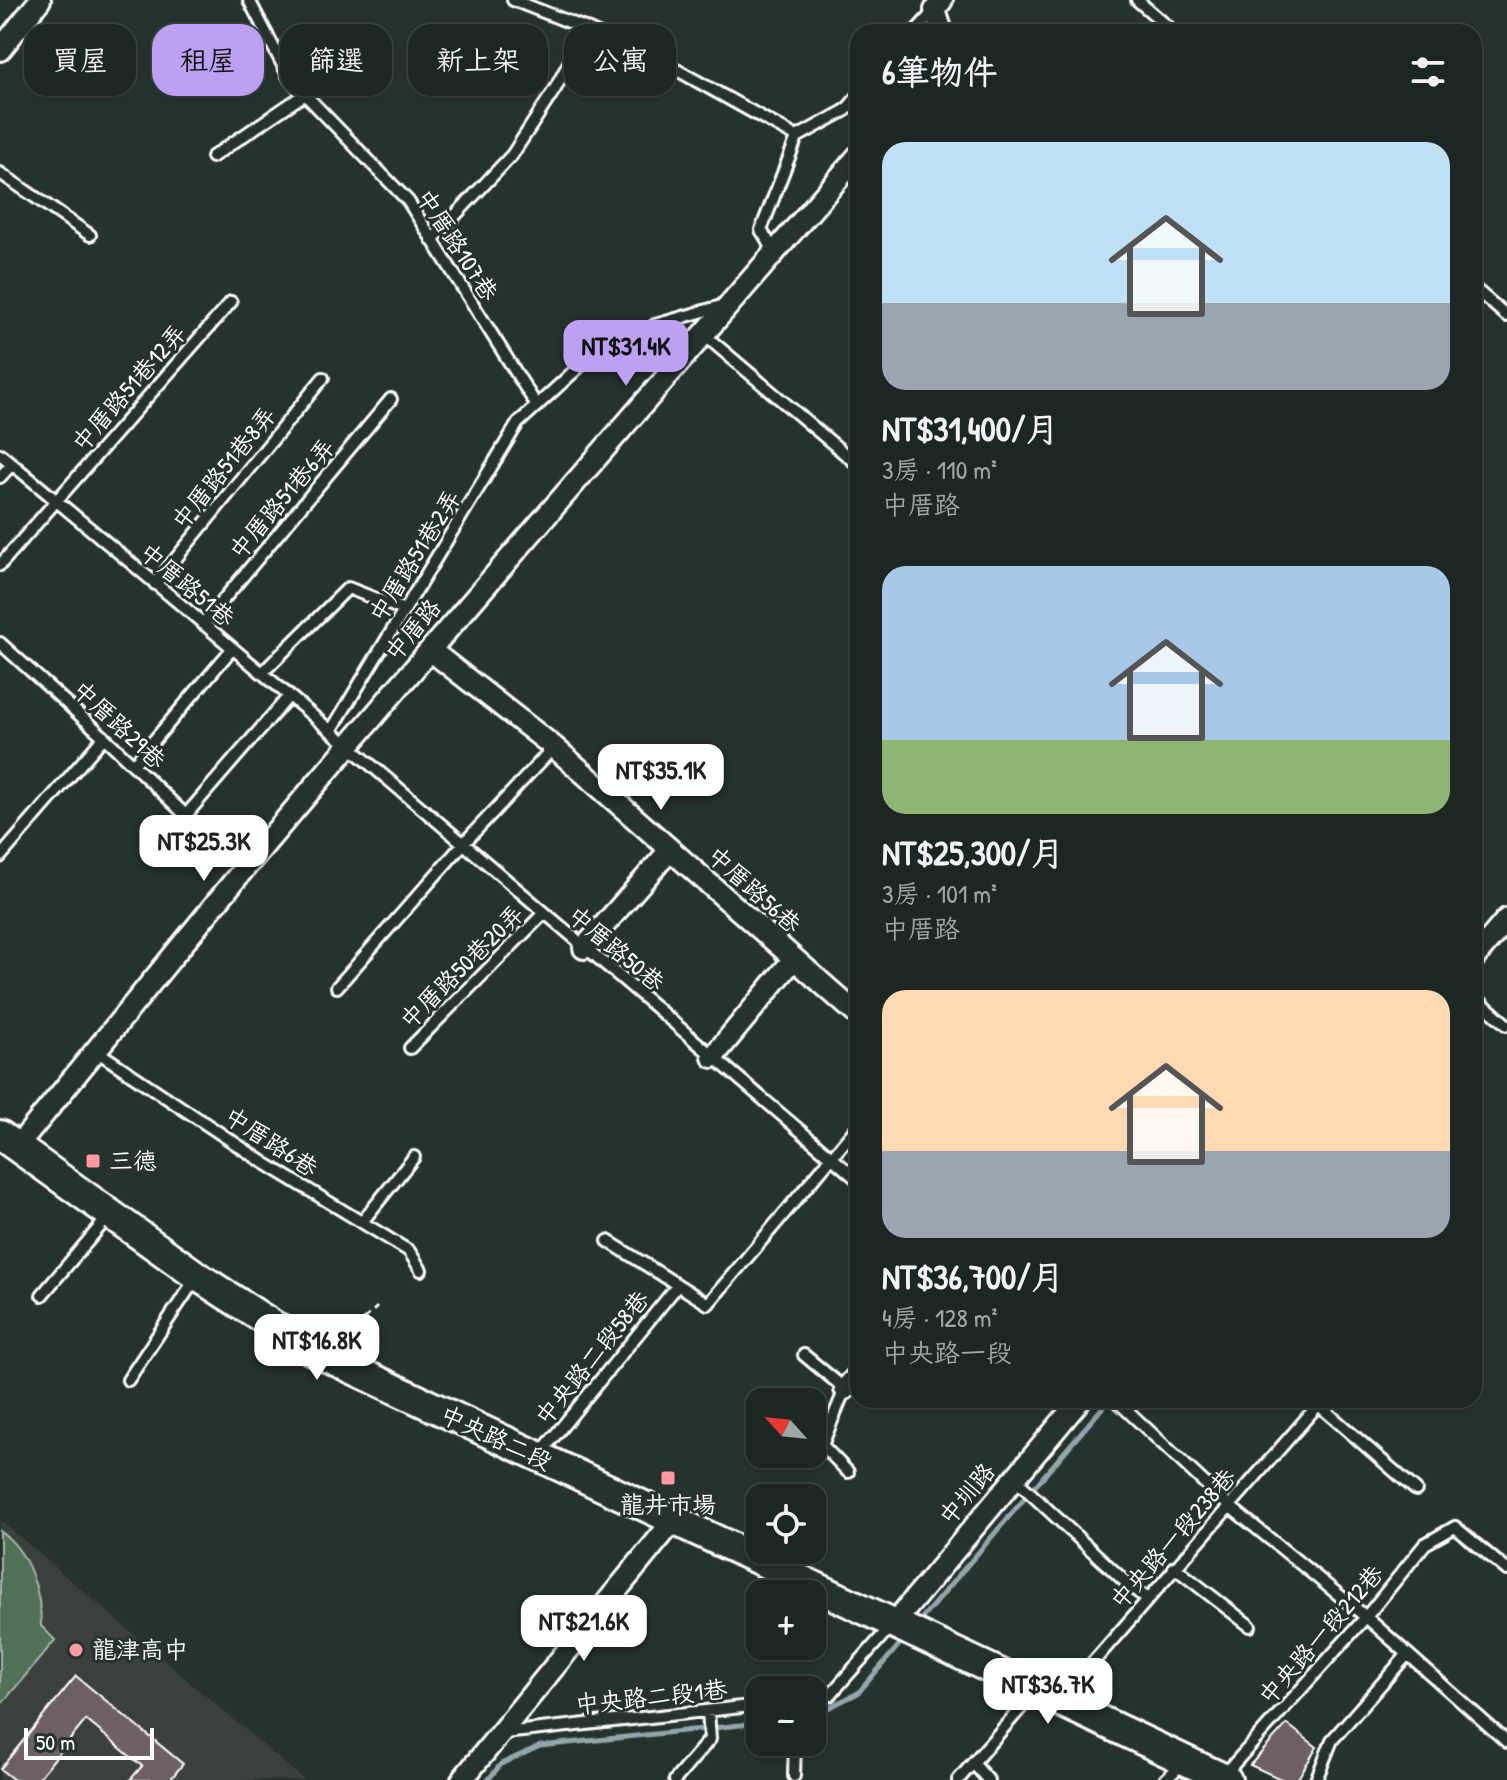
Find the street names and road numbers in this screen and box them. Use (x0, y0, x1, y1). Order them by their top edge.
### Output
street label: 中厝路107巷 (410, 182, 506, 307)
street label: 中厝路51巷12弄 (64, 317, 192, 458)
street label: 中厝路51巷8弄 (164, 399, 283, 535)
street label: 中厝路51巷6弄 (221, 431, 341, 566)
street label: 中厝路51巷2弄 (361, 483, 467, 628)
street label: 中厝路51巷 (133, 535, 242, 633)
street label: 中厝路 (377, 591, 448, 667)
street label: 中厝路29巷 (66, 673, 173, 776)
street label: 中厝路56巷 (701, 839, 808, 940)
street label: 中厝路50巷20弄 (392, 897, 530, 1035)
street label: 中厝路50巷 (562, 898, 672, 998)
street label: 中厝路6巷 (219, 1099, 325, 1183)
street label: 中央路二段58巷 (527, 1283, 655, 1431)
street label: 中央路二段 (435, 1397, 558, 1477)
street label: 中圳路 (931, 1455, 1002, 1531)
street label: 中央路一段238巷 (1102, 1461, 1242, 1615)
street label: 中央路一段212巷 (1251, 1558, 1390, 1711)
street label: 中央路二段1巷 (573, 1672, 729, 1720)

